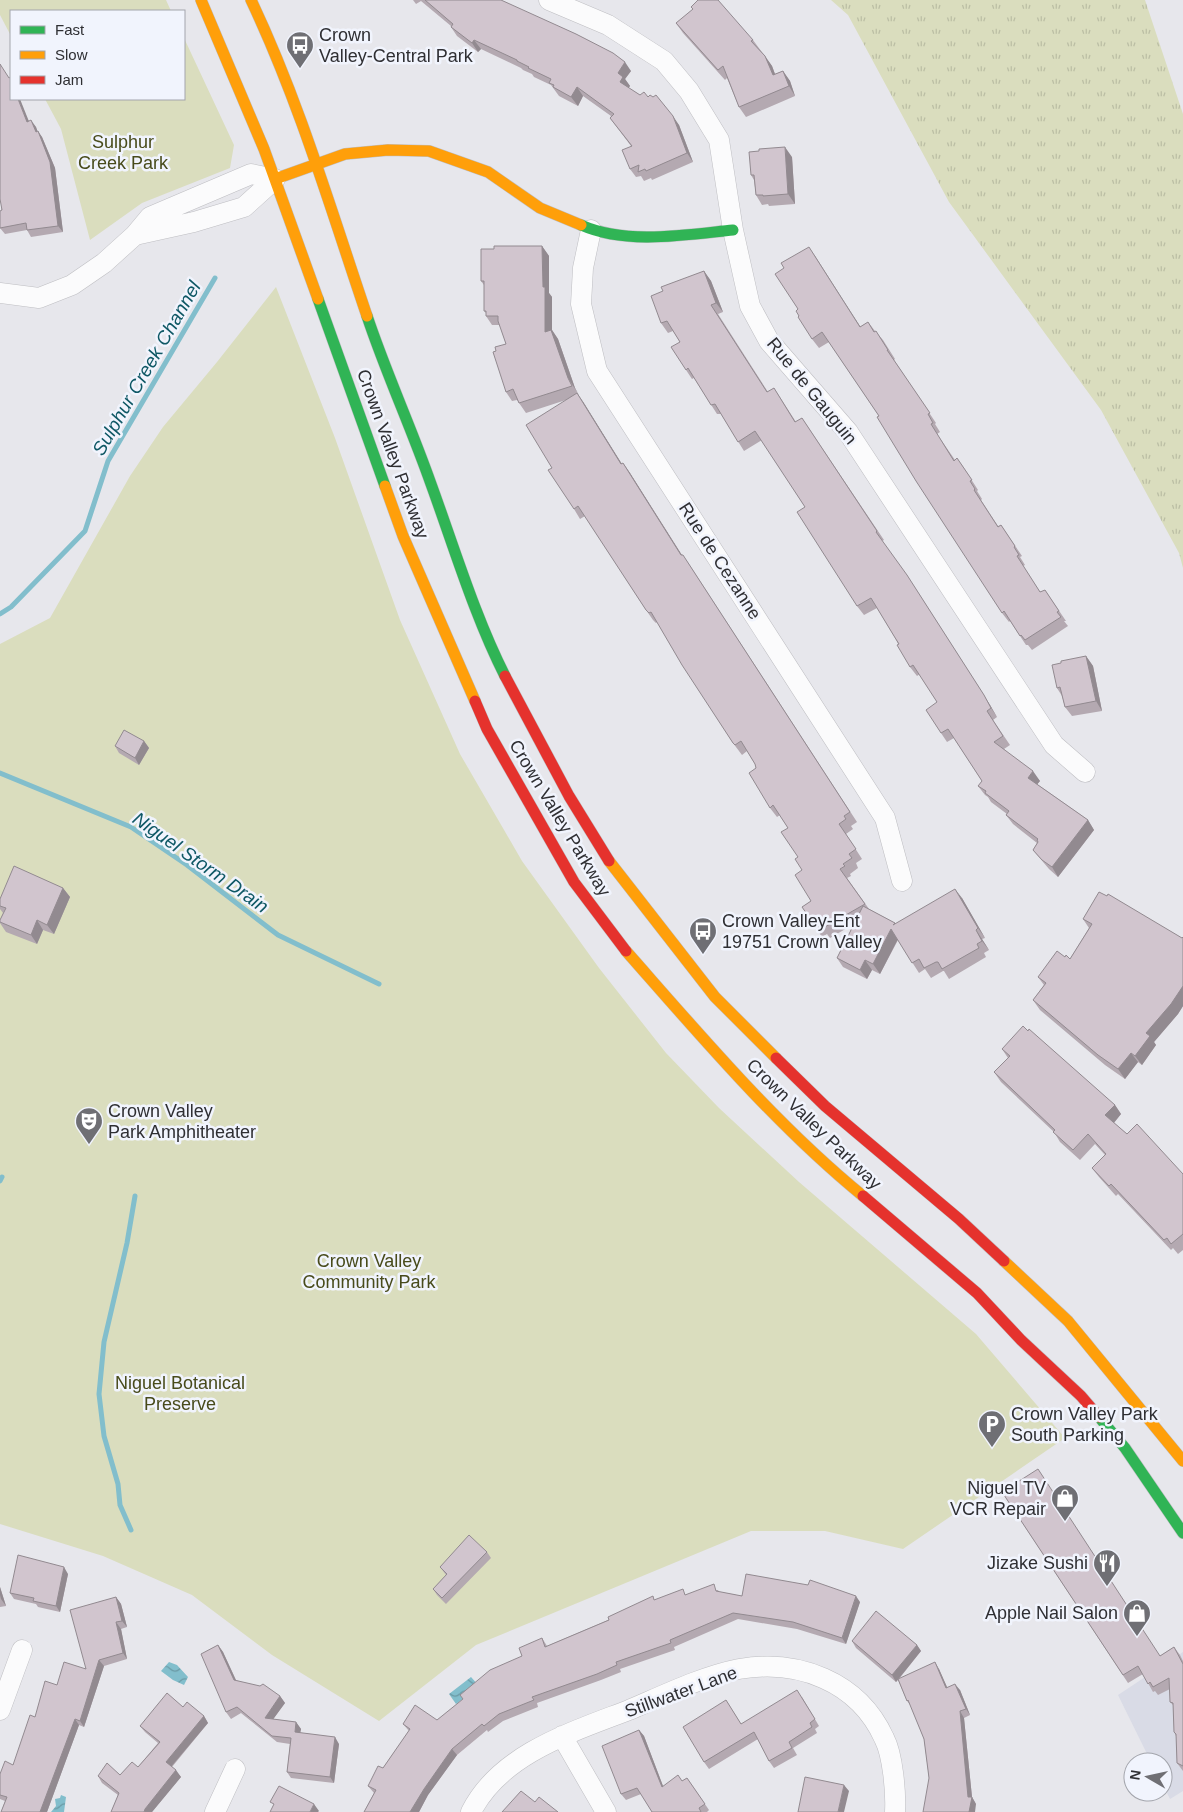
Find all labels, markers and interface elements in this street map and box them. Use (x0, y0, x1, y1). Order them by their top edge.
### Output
legend (10, 10, 185, 100)
text: Fast (55, 21, 85, 38)
place label: Crown Valley-Central Park (319, 25, 474, 66)
bus stop icon: Crown Valley-Central Park (285, 30, 315, 69)
text: Slow (55, 46, 88, 63)
text: Jam (55, 71, 83, 88)
park label: Sulphur Creek Park (78, 132, 169, 173)
water label: Sulphur Creek Channel (88, 277, 205, 459)
street label: Rue de Gauguin (763, 334, 861, 448)
street label: Crown Valley Parkway (353, 367, 433, 541)
street label: Rue de Cezanne (675, 499, 765, 623)
street label: Crown Valley Parkway (505, 736, 615, 900)
water label: Niguel Storm Drain (129, 808, 272, 917)
place label: Crown Valley-Ent 19751 Crown Valley (722, 911, 882, 952)
bus stop icon: Crown Valley-Ent 19751 Crown Valley (688, 916, 718, 955)
street label: Crown Valley Parkway (743, 1055, 885, 1193)
place label: Crown Valley Park Amphitheater (108, 1101, 256, 1142)
theatre icon: Crown Valley Park Amphitheater (74, 1106, 104, 1145)
park label: Crown Valley Community Park (302, 1251, 437, 1292)
park label: Niguel Botanical Preserve (115, 1373, 245, 1414)
place label: Crown Valley Park South Parking (1011, 1404, 1159, 1445)
parking icon: Crown Valley Park South Parking (977, 1409, 1007, 1448)
place label: Niguel TV VCR Repair (950, 1478, 1046, 1519)
shop icon: Niguel TV VCR Repair (1050, 1483, 1080, 1522)
restaurant icon: Jizake Sushi (1092, 1548, 1122, 1587)
place label: Jizake Sushi (987, 1553, 1088, 1573)
shop icon: Apple Nail Salon (1122, 1598, 1152, 1637)
place label: Apple Nail Salon (985, 1603, 1118, 1623)
street label: Stillwater Lane (622, 1662, 740, 1722)
north arrow (1123, 1752, 1173, 1802)
text: N (1126, 1769, 1144, 1781)

